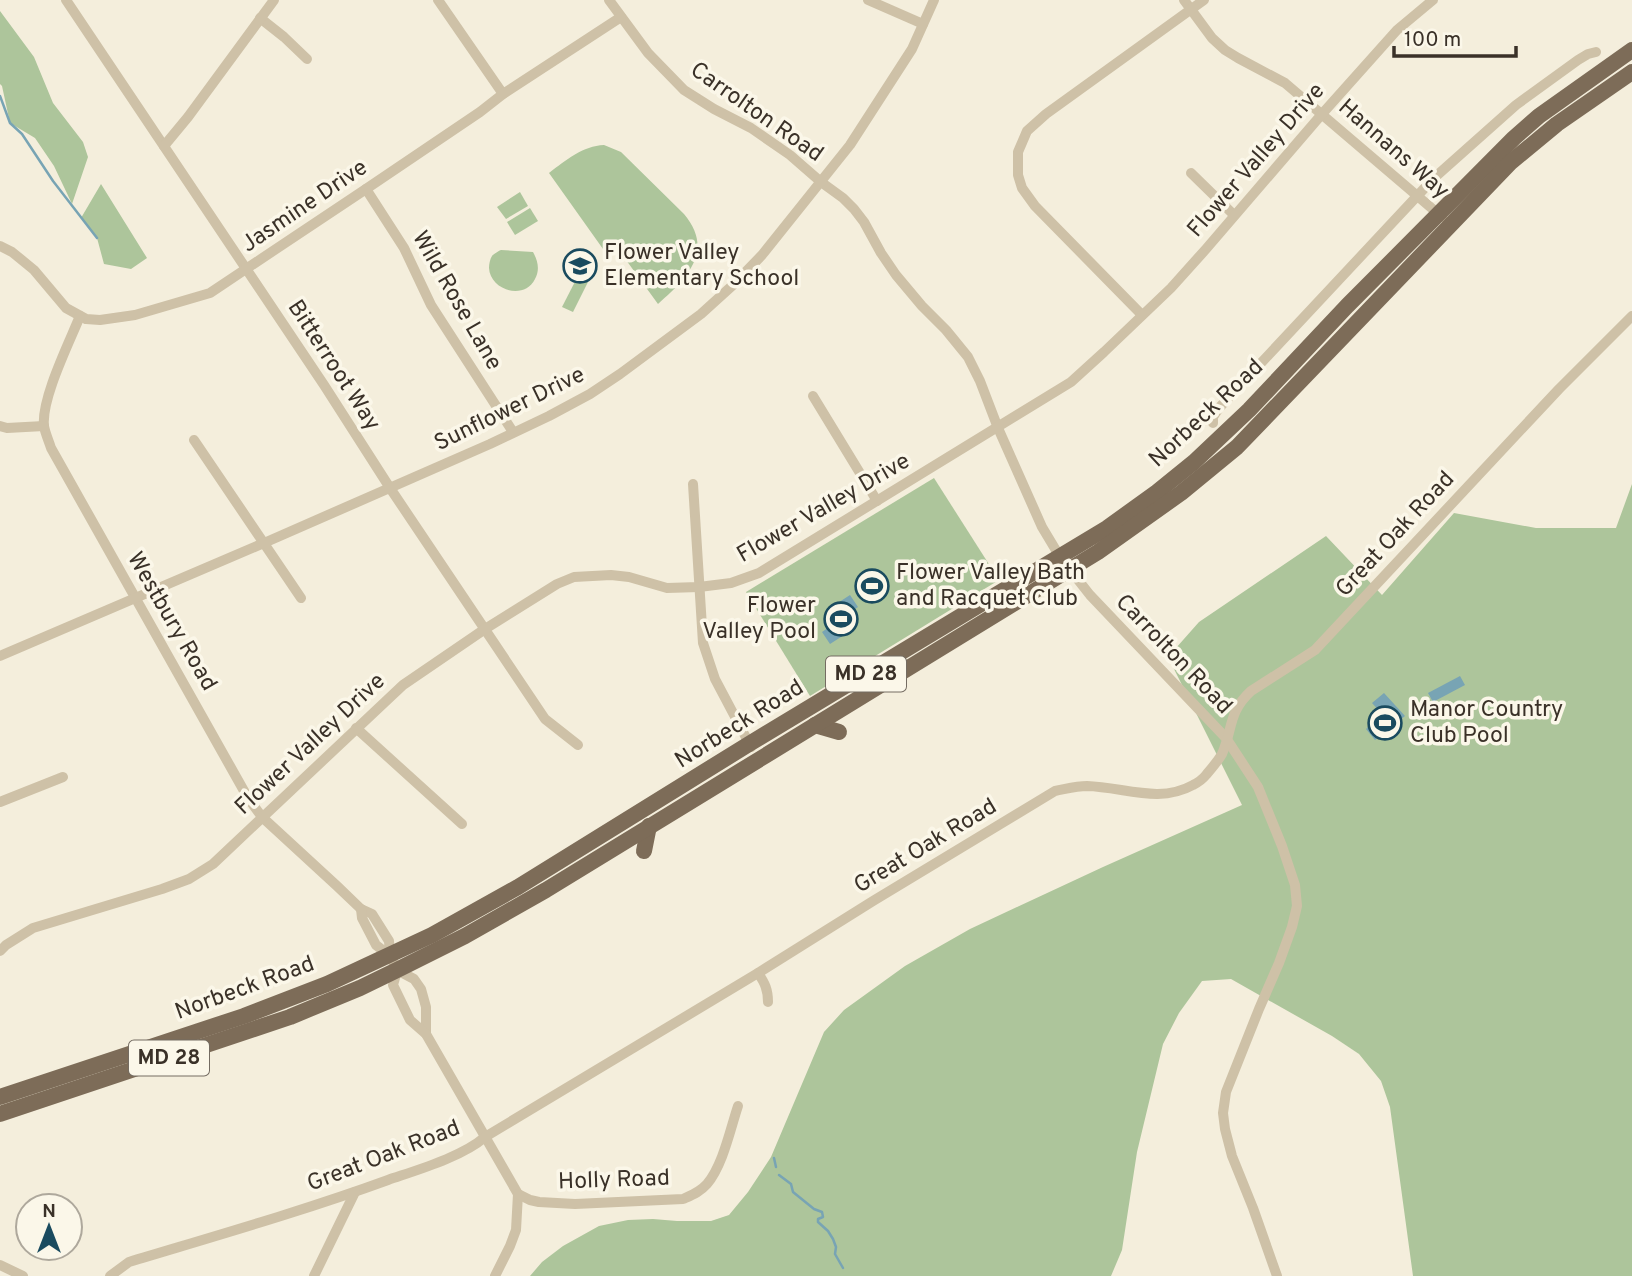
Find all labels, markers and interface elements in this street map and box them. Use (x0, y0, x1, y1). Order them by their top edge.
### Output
scale bar (1394, 14, 1516, 58)
text: 100 m (1404, 27, 1461, 54)
street label: Carrolton Road (684, 56, 828, 170)
street label: Flower Valley Drive (1182, 78, 1332, 244)
street label: Hannans Way (1331, 94, 1455, 206)
street label: Jasmine Drive (236, 154, 374, 260)
street label: Wild Rose Lane (404, 226, 508, 376)
place label: Flower Valley Elementary School (604, 239, 799, 294)
school or university icon: Flower Valley Elementary School (561, 247, 599, 285)
street label: Bitterroot Way (280, 295, 386, 437)
street label: Norbeck Road (1144, 353, 1270, 475)
street label: Sunflower Drive (430, 361, 590, 459)
street label: Flower Valley Drive (732, 448, 916, 570)
street label: Great Oak Road (1330, 466, 1462, 604)
street label: Westbury Road (119, 547, 223, 697)
place label: Flower Valley Bath and Racquet Club (896, 559, 1085, 614)
sports icon: Flower Valley Bath and Racquet Club (853, 567, 891, 605)
street label: Carrolton Road (1108, 589, 1238, 721)
place label: Flower Valley Pool (702, 592, 816, 647)
sports icon: Flower Valley Pool (822, 600, 860, 638)
road number: MD 28 (826, 656, 906, 692)
street label: Flower Valley Drive (230, 668, 392, 822)
street label: Norbeck Road (670, 674, 810, 776)
place label: Manor Country Club Pool (1410, 696, 1563, 751)
sports icon: Manor Country Club Pool (1366, 704, 1404, 742)
street label: Great Oak Road (849, 793, 1003, 901)
street label: Norbeck Road (171, 950, 319, 1028)
road number: MD 28 (129, 1040, 209, 1076)
street label: Great Oak Road (303, 1114, 465, 1200)
street label: Holly Road (558, 1165, 670, 1197)
north arrow (14, 1192, 84, 1262)
text: N (42, 1200, 56, 1224)

